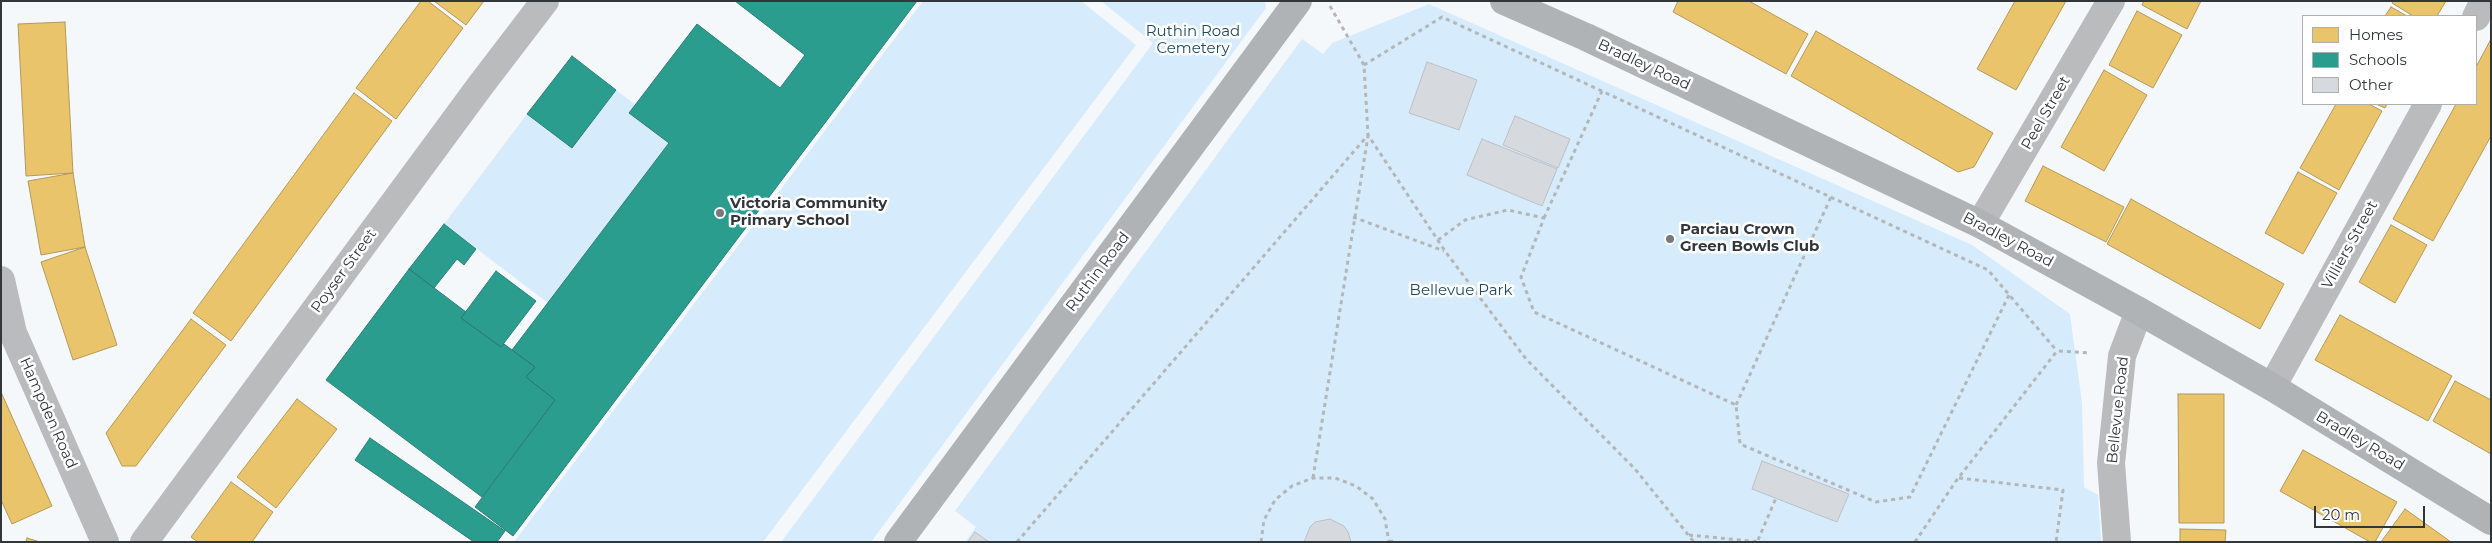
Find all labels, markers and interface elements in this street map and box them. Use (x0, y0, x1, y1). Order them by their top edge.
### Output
legend (2302, 15, 2477, 105)
park label: Ruthin Road Cemetery (1146, 23, 1240, 58)
text: Homes (2349, 25, 2403, 44)
street label: Bradley Road (1595, 36, 1693, 94)
text: Schools (2349, 50, 2407, 69)
street label: Peel Street (2018, 73, 2074, 153)
text: Other (2349, 75, 2393, 94)
place label: Victoria Community Primary School (730, 195, 887, 230)
street label: Villiers Street (2318, 198, 2382, 292)
marker: Victoria Community Primary School (714, 207, 726, 219)
street label: Bradley Road (1960, 209, 2056, 271)
place label: Parciau Crown Green Bowls Club (1680, 221, 1819, 256)
street label: Poyser Street (307, 225, 381, 317)
street label: Ruthin Road (1062, 229, 1134, 315)
marker: Parciau Crown Green Bowls Club (1664, 233, 1676, 245)
park label: Bellevue Park (1410, 282, 1512, 300)
street label: Hampden Road (15, 355, 81, 471)
street label: Bellevue Road (2103, 355, 2133, 465)
street label: Bradley Road (2313, 408, 2407, 474)
scale bar (2317, 496, 2428, 528)
text: 20 m (2322, 505, 2360, 524)

